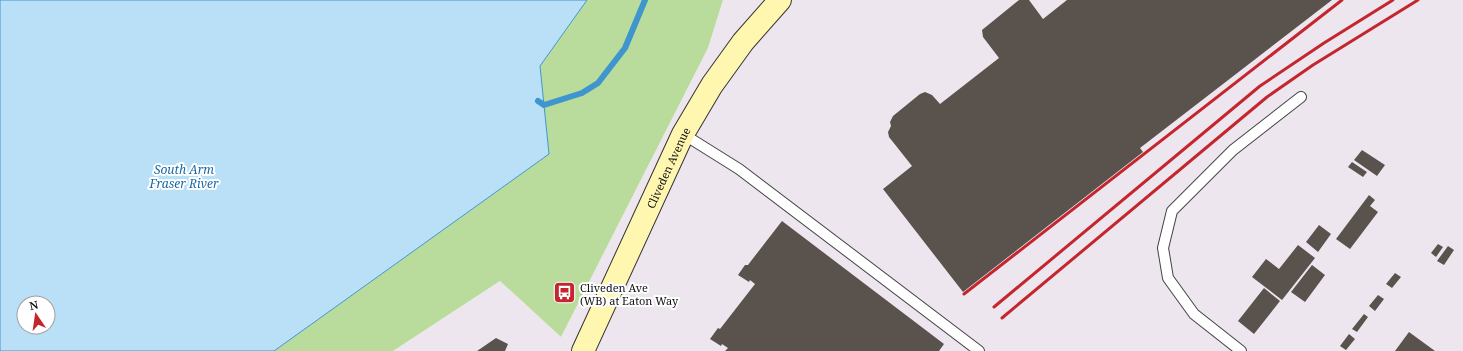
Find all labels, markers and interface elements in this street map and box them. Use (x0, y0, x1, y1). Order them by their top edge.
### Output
street label: Cliveden Avenue (642, 124, 693, 211)
water label: South Arm Fraser River (148, 161, 219, 192)
bus stop icon: Cliveden Ave (WB) at Eaton Way (552, 280, 578, 306)
place label: Cliveden Ave (WB) at Eaton Way (580, 280, 679, 308)
north arrow (16, 295, 56, 335)
text: N (28, 296, 40, 313)

